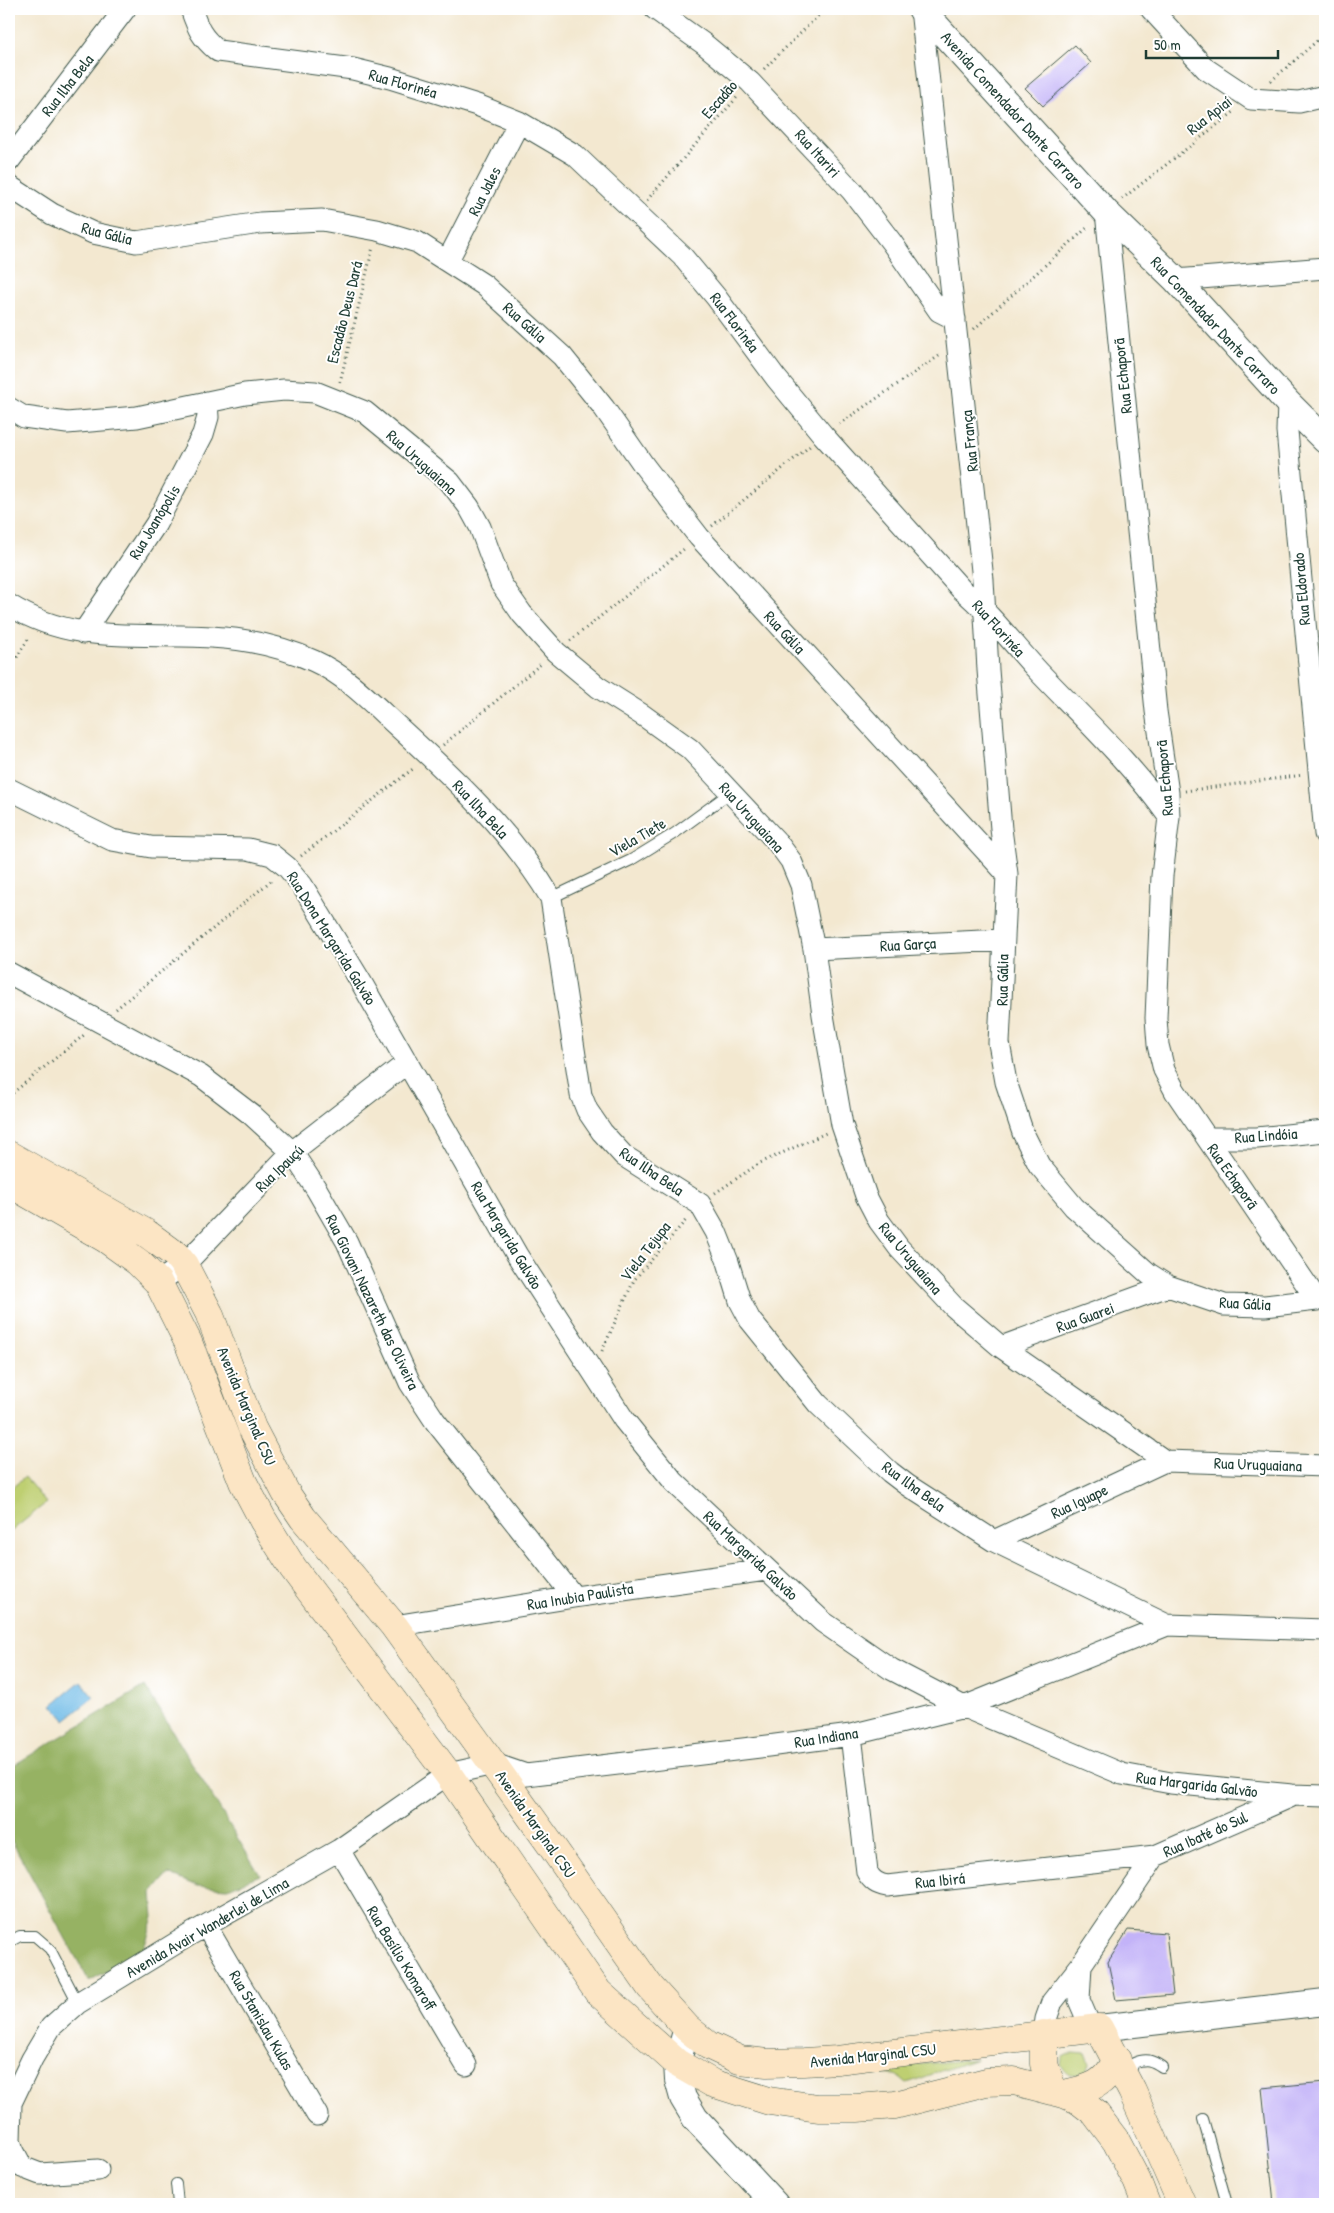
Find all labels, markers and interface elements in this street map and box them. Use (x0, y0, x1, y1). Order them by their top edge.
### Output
street label: Avenida Comendador Dante Carraro (936, 26, 1090, 194)
scale bar (1146, 28, 1279, 60)
text: 50 m (1154, 34, 1181, 55)
street label: Rua Ilha Bela (36, 49, 98, 121)
street label: Rua Florinéa (366, 63, 440, 103)
street label: Escadão (696, 75, 742, 123)
street label: Rua Apiaí (1182, 90, 1236, 140)
street label: Rua Itariri (790, 124, 846, 182)
street label: Rua Jales (462, 163, 506, 219)
street label: Rua Gália (79, 216, 135, 250)
street label: Rua Comendador Dante Carraro (1146, 251, 1286, 399)
street label: Escadão Deus Dará (321, 258, 367, 366)
street label: Rua Florinéa (705, 287, 765, 357)
street label: Rua Gália (498, 297, 552, 347)
street label: Rua Echaporã (1107, 337, 1137, 415)
street label: Rua França (955, 409, 983, 473)
street label: Rua Uruguaiana (382, 424, 462, 500)
street label: Rua Joanópolis (123, 481, 185, 563)
street label: Rua Eldorado (1287, 551, 1315, 626)
street label: Rua Florinéa (967, 595, 1031, 661)
street label: Rua Gália (759, 606, 811, 658)
street label: Rua Echaporã (1150, 739, 1178, 817)
street label: Rua Ilha Bela (448, 775, 514, 843)
street label: Rua Uruguaiana (714, 777, 790, 857)
street label: Viela Tiete (604, 812, 670, 862)
street label: Rua Dona Margarida Galvão (282, 867, 382, 1009)
street label: Rua Garça (879, 932, 937, 956)
street label: Rua Gália (991, 954, 1013, 1006)
street label: Rua Lindóia (1234, 1122, 1298, 1148)
street label: Rua Ipauçú (250, 1139, 308, 1197)
street label: Rua Echaporã (1202, 1139, 1264, 1213)
street label: Rua Ilha Bela (615, 1141, 689, 1201)
street label: Rua Margarida Galvão (466, 1177, 548, 1294)
street label: Rua Giovani Nazareth das Oliveira (321, 1211, 425, 1393)
street label: Viela Tejupa (615, 1217, 675, 1285)
street label: Rua Uruguaiana (874, 1217, 948, 1299)
street label: Rua Gália (1219, 1291, 1271, 1315)
street label: Rua Guarei (1053, 1296, 1117, 1338)
street label: Avenida Marginal CSU (212, 1343, 282, 1469)
street label: Rua Uruguaiana (1214, 1451, 1302, 1477)
street label: Rua Ilha Bela (878, 1456, 950, 1516)
street label: Rua Iguape (1047, 1478, 1112, 1524)
street label: Rua Margarida Galvão (699, 1505, 804, 1605)
street label: Rua Inubia Paulista (525, 1577, 635, 1615)
street label: Rua Indiana (793, 1721, 859, 1753)
street label: Avenida Marginal CSU (491, 1766, 581, 1882)
street label: Rua Margarida Galvão (1135, 1766, 1260, 1802)
street label: Rua Ibaté do Sul (1159, 1805, 1251, 1862)
street label: Rua Ibirá (914, 1866, 966, 1894)
street label: Avenida Avair Wanderlei de Lima (122, 1871, 292, 1983)
street label: Rua Basílio Komaroff (362, 1901, 442, 2015)
street label: Rua Stanislau Kulas (225, 1966, 299, 2074)
street label: Avenida Marginal CSU (809, 2037, 937, 2073)

